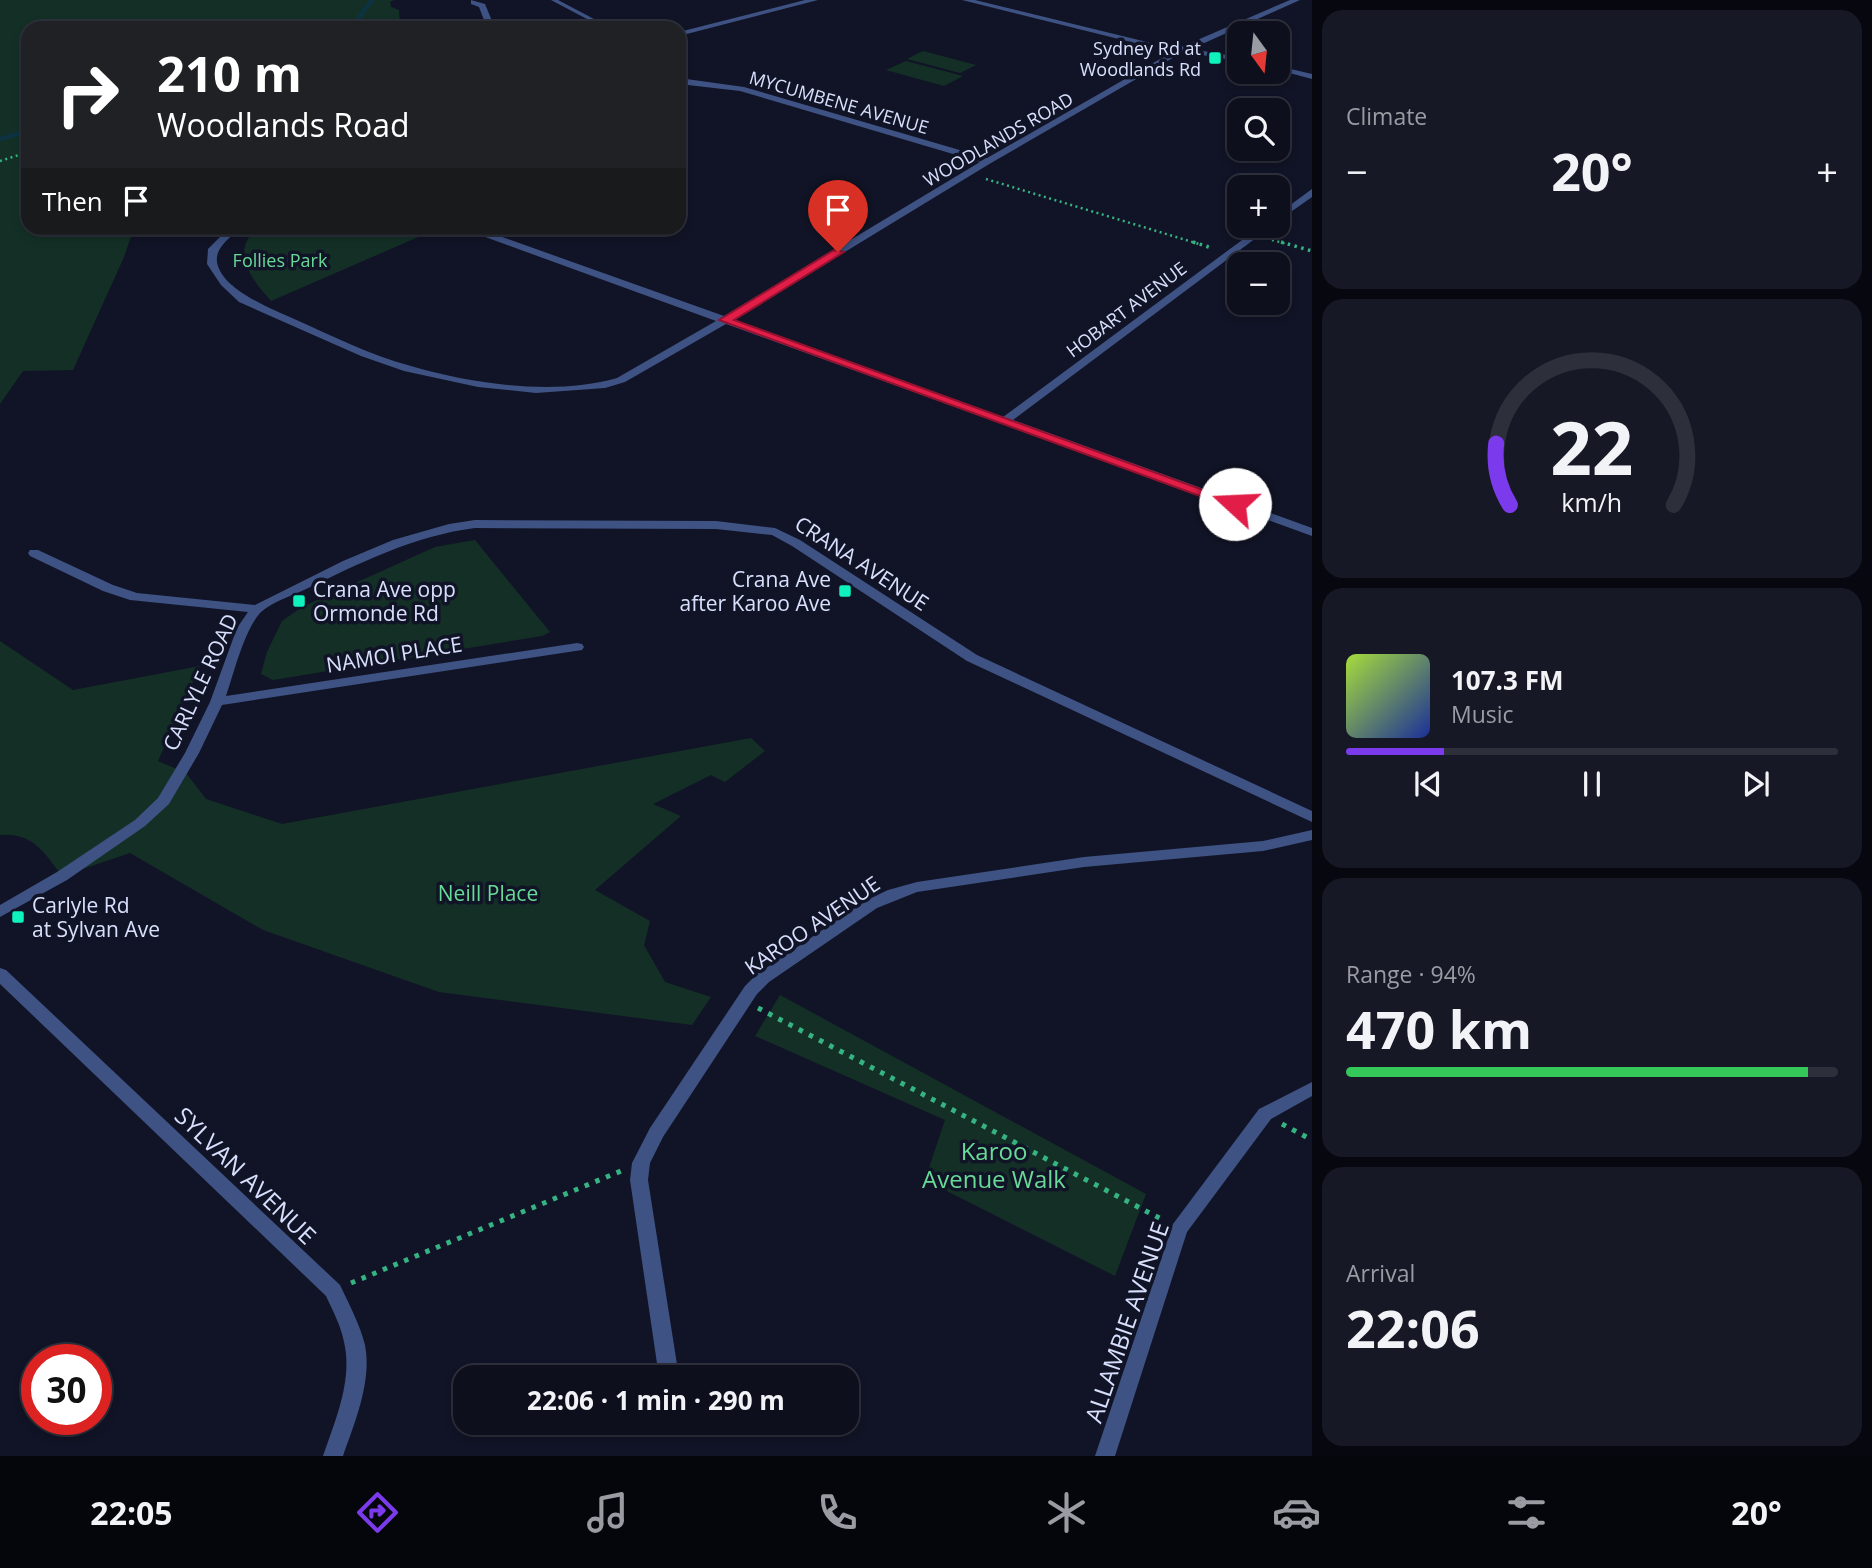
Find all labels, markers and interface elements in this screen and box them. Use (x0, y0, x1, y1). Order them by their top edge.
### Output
north arrow (1227, 21, 1290, 84)
map controls (1227, 21, 1290, 315)
place label: Sydney Rd at Woodlands Rd (1080, 36, 1201, 81)
text: 210 m (157, 40, 302, 106)
icon: right (42, 49, 133, 140)
marker: Sydney Rd at Woodlands Rd (1207, 50, 1223, 66)
street label: MYCUMBENE AVENUE (747, 65, 931, 139)
street label: WOODLANDS ROAD (919, 86, 1077, 192)
button: search (1227, 98, 1290, 161)
text: Climate (1346, 100, 1427, 132)
text: Woodlands Road (157, 103, 410, 146)
text: 20° (1551, 135, 1633, 206)
text: − (1346, 145, 1368, 197)
text: + (1816, 145, 1838, 197)
button: + (1227, 175, 1290, 238)
pin (808, 180, 868, 252)
icon: arrive (117, 182, 155, 220)
text: Then (42, 183, 103, 219)
icon: arrive (819, 191, 857, 229)
park label: Follies Park (233, 248, 328, 272)
button: − (1227, 252, 1290, 315)
street label: HOBART AVENUE (1061, 256, 1191, 362)
text: 22 (1550, 397, 1634, 496)
position arrow (1198, 467, 1272, 541)
text: km/h (1562, 485, 1622, 519)
street label: CRANA AVENUE (790, 509, 934, 617)
place label: Crana Ave after Karoo Ave (680, 565, 831, 617)
place label: Crana Ave opp Ormonde Rd (313, 575, 456, 627)
marker: Crana Ave after Karoo Ave (837, 583, 853, 599)
marker: Crana Ave opp Ormonde Rd (291, 593, 307, 609)
street label: CARLYLE ROAD (156, 609, 244, 755)
street label: NAMOI PLACE (324, 629, 464, 679)
text: 107.3 FM (1451, 662, 1563, 698)
text: Music (1451, 698, 1514, 730)
icon: previous (1409, 765, 1447, 803)
icon: pause (1573, 765, 1611, 803)
icon: next (1737, 765, 1775, 803)
street label: KAROO AVENUE (739, 869, 885, 981)
park label: Neill Place (438, 879, 538, 907)
place label: Carlyle Rd at Sylvan Ave (32, 891, 160, 943)
marker: Carlyle Rd at Sylvan Ave (10, 909, 26, 925)
text: Range · 94% (1346, 958, 1476, 990)
text: 470 km (1346, 993, 1532, 1064)
street label: SYLVAN AVENUE (168, 1099, 324, 1251)
park label: Karoo Avenue Walk (922, 1134, 1066, 1195)
street label: ALLAMBIE AVENUE (1076, 1217, 1176, 1427)
text: Arrival (1346, 1257, 1415, 1289)
text: 22:06 (1346, 1292, 1480, 1363)
speed limit sign: 30 (21, 1344, 112, 1435)
text: 22:06 · 1 min · 290 m (527, 1382, 785, 1418)
icon: directions (353, 1488, 402, 1537)
icon: music (583, 1488, 632, 1537)
icon: phone (813, 1488, 862, 1537)
icon: climate (1042, 1488, 1091, 1537)
icon: car (1272, 1488, 1321, 1537)
icon: filters (1502, 1488, 1551, 1537)
text: 22:05 (90, 1491, 173, 1534)
text: 20° (1731, 1491, 1782, 1534)

